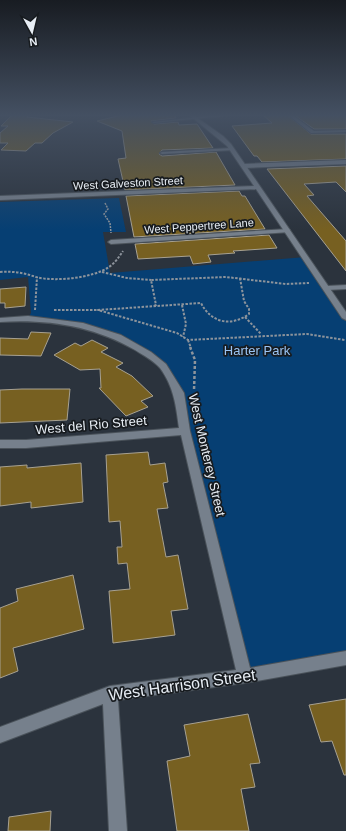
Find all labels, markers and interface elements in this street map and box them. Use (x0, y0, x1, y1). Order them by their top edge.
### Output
north arrow (12, 12, 52, 52)
text: N (29, 35, 38, 48)
street label: West Galveston Street (73, 174, 183, 192)
street label: West Peppertree Lane (144, 216, 254, 236)
park label: Harter Park (224, 343, 291, 358)
street label: West Monterey Street (186, 392, 229, 518)
street label: West del Rio Street (35, 413, 148, 437)
street label: West Harrison Street (107, 666, 257, 704)

